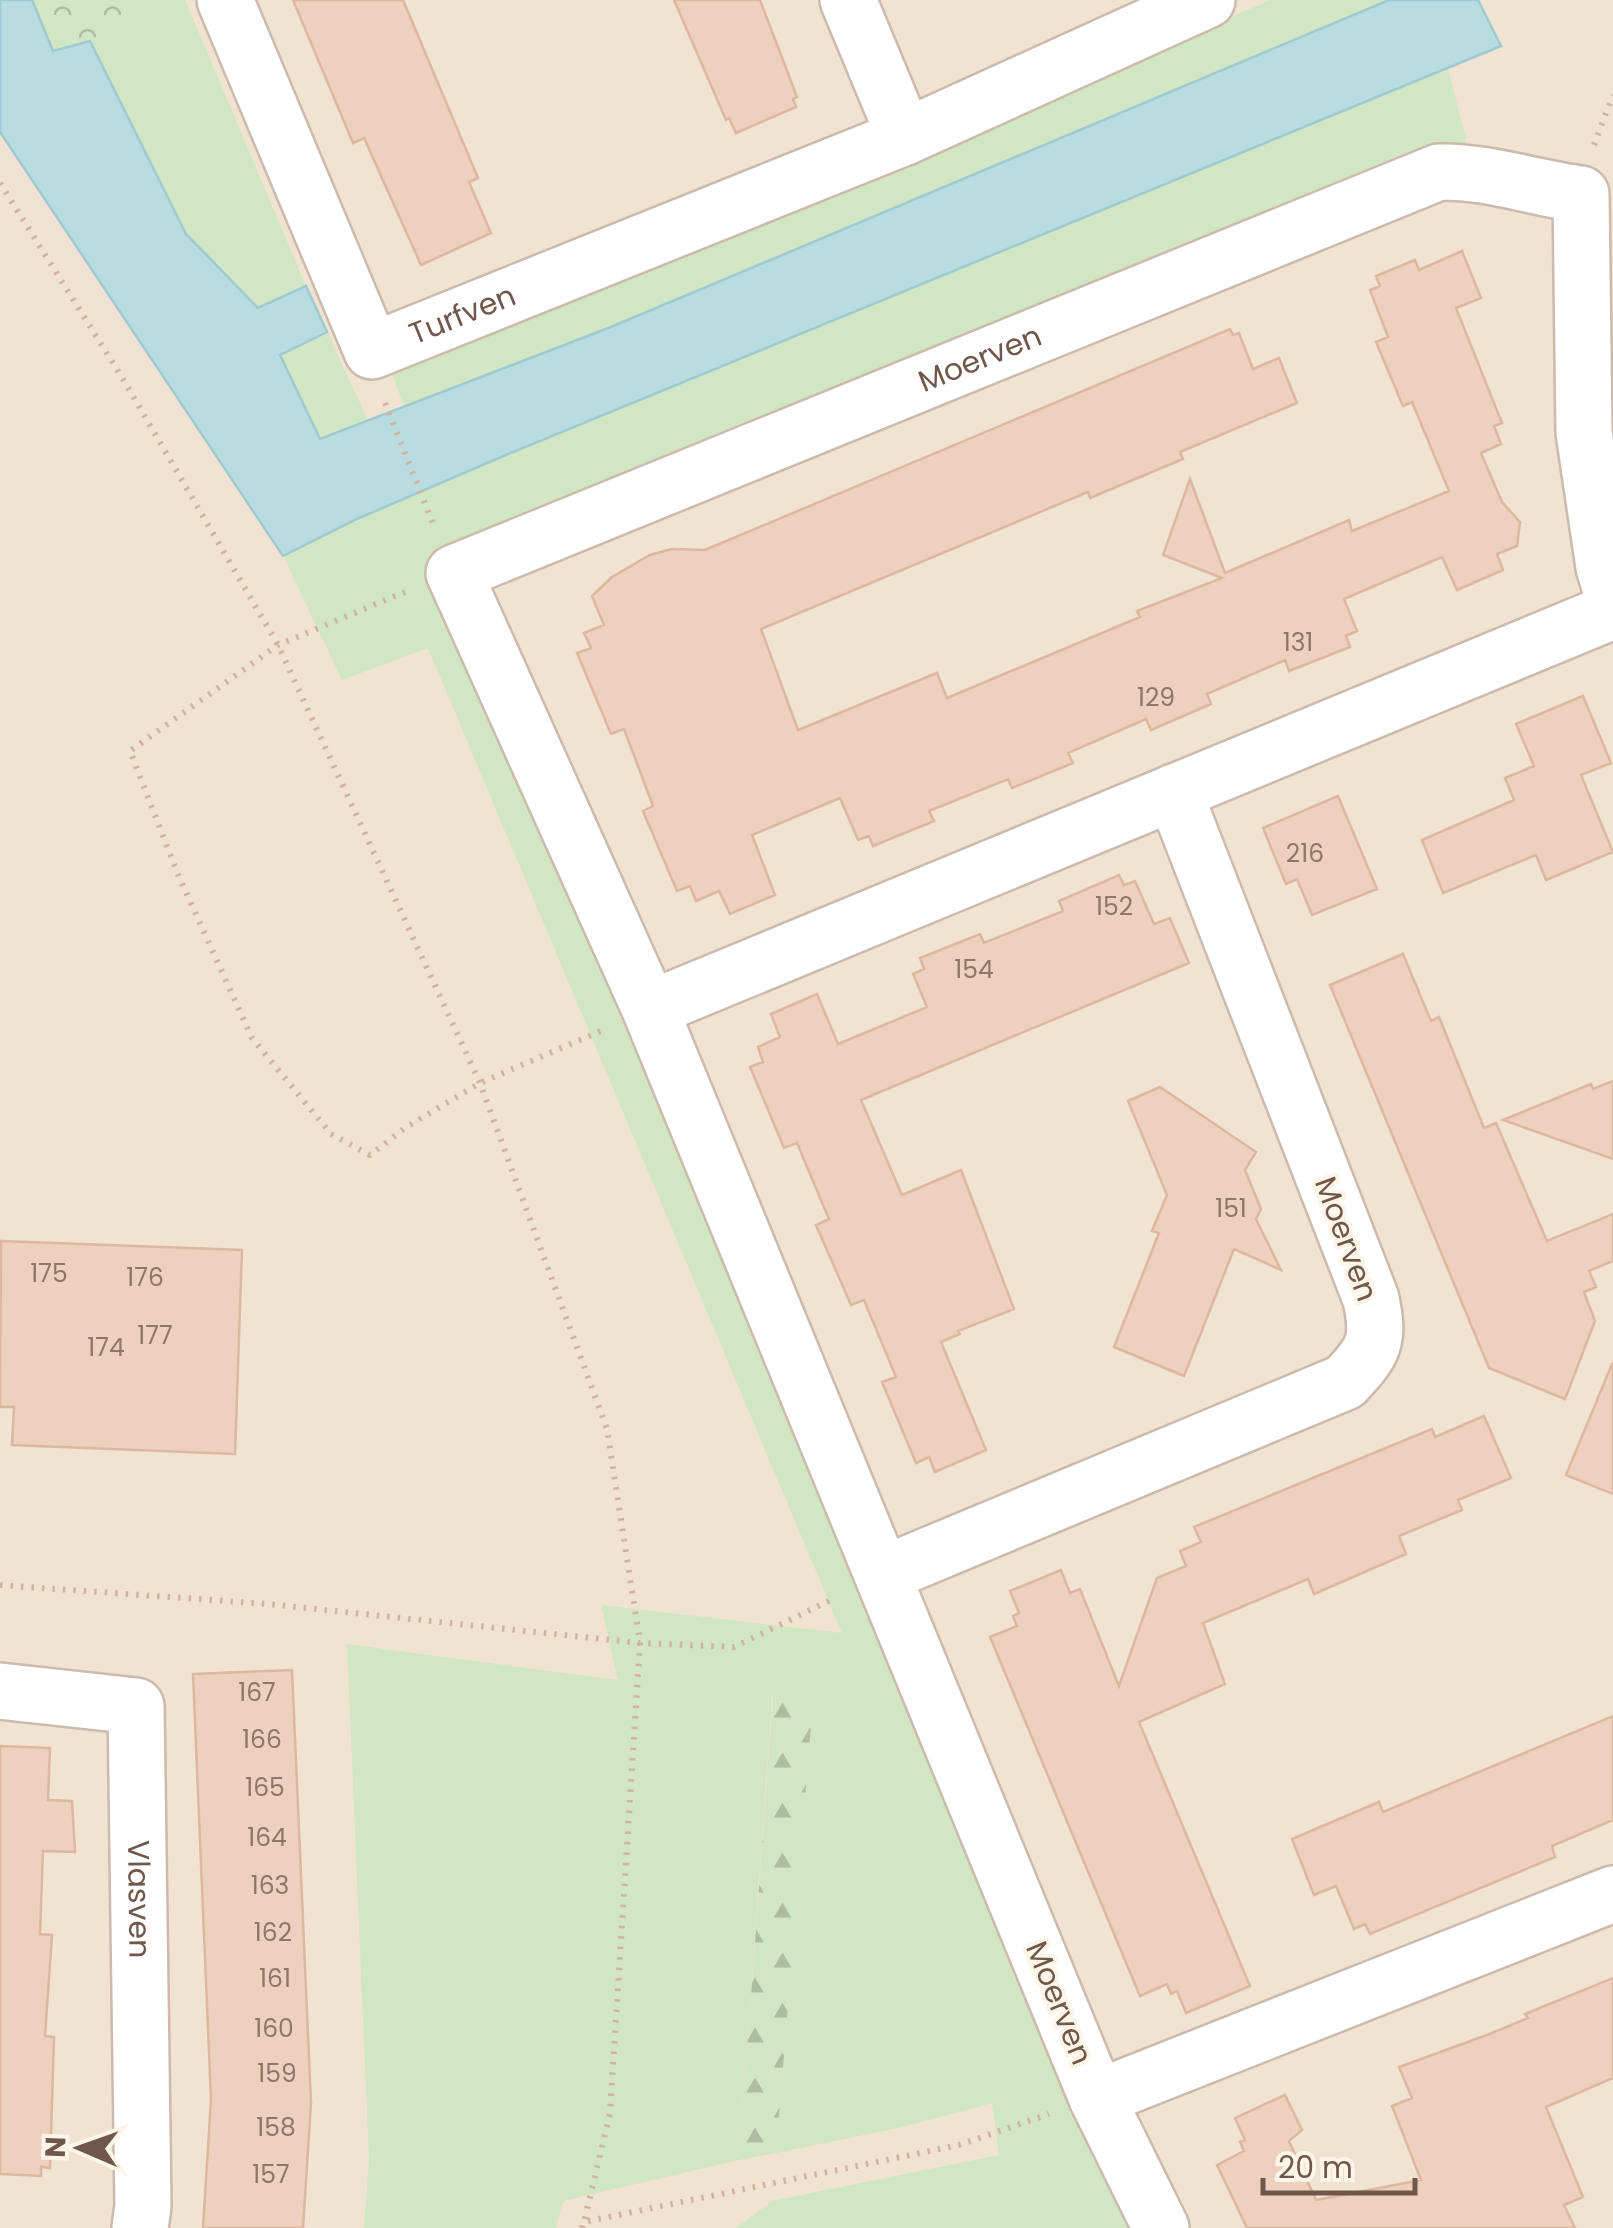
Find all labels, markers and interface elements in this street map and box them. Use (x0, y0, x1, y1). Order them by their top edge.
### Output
street label: Turfven (403, 274, 522, 355)
street label: Moerven (912, 314, 1048, 403)
house number: 131 (1283, 625, 1313, 660)
house number: 129 (1137, 680, 1175, 715)
house number: 216 (1286, 836, 1324, 871)
house number: 152 (1095, 889, 1133, 924)
house number: 154 (954, 952, 994, 987)
street label: Moerven (1304, 1171, 1389, 1307)
house number: 151 (1215, 1191, 1247, 1226)
house number: 175 (30, 1256, 68, 1291)
house number: 176 (126, 1260, 164, 1295)
house number: 177 (137, 1318, 173, 1353)
house number: 174 (87, 1330, 125, 1365)
house number: 167 (238, 1675, 276, 1710)
house number: 166 (242, 1722, 282, 1757)
house number: 165 (245, 1770, 285, 1805)
house number: 164 (247, 1820, 287, 1855)
street label: Vlasven (117, 1840, 162, 1959)
house number: 163 (251, 1868, 289, 1903)
house number: 162 (254, 1915, 292, 1950)
street label: Moerven (1015, 1935, 1104, 2071)
house number: 161 (259, 1961, 291, 1996)
house number: 160 (254, 2011, 294, 2046)
house number: 159 (257, 2056, 297, 2091)
north arrow (30, 2098, 130, 2198)
house number: 158 (256, 2110, 296, 2145)
scale bar (1263, 2133, 1416, 2195)
text: N (36, 2136, 75, 2158)
text: 20 m (1278, 2146, 1353, 2189)
house number: 157 (252, 2157, 290, 2192)

